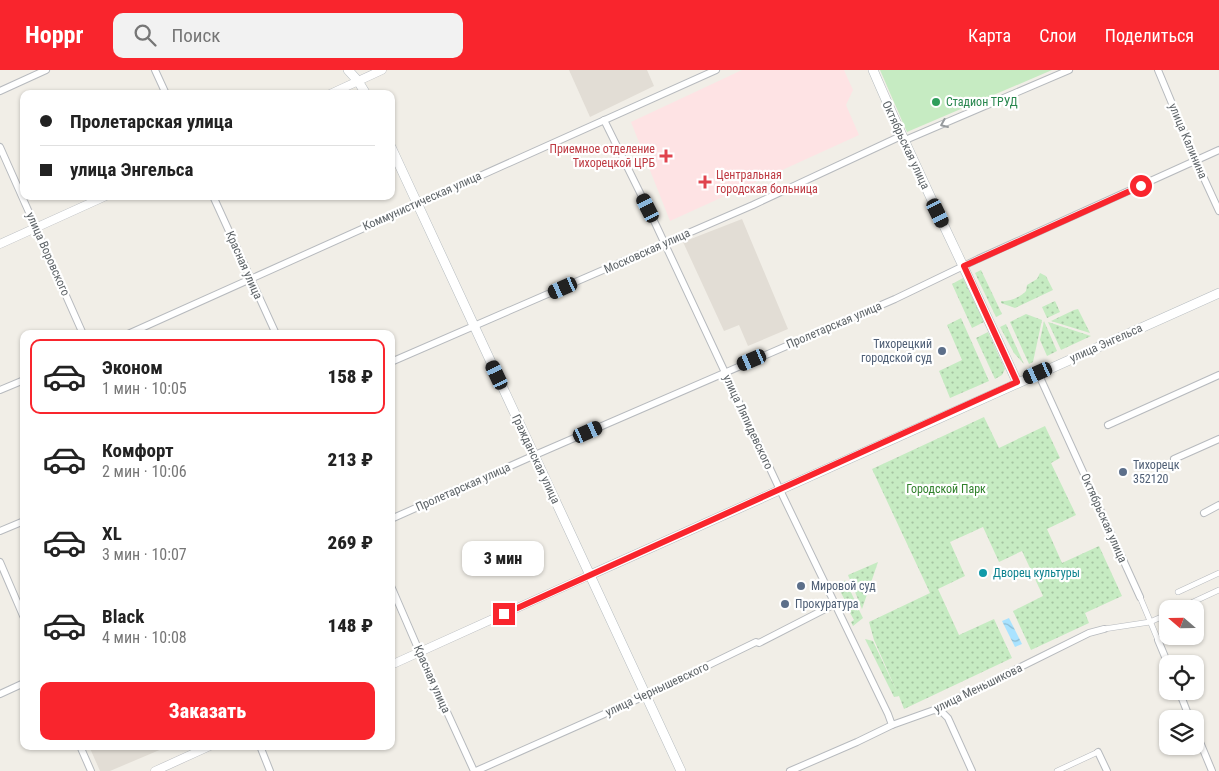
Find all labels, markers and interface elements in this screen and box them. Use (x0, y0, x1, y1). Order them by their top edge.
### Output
search box (113, 13, 463, 58)
text: Hoppr (25, 21, 83, 49)
icon: search (131, 21, 159, 49)
text: Поиск (171, 24, 220, 47)
text: Карта (968, 25, 1011, 46)
text: Слои (1039, 25, 1077, 46)
text: Поделиться (1105, 25, 1194, 46)
place label: Стадион ТРУД (946, 95, 1018, 109)
marker: Стадион ТРУД (930, 96, 942, 108)
street label: Октябрьская улица (879, 99, 933, 192)
street label: улица Калинина (1166, 101, 1210, 181)
text: Пролетарская улица (70, 110, 233, 133)
one-way arrow (940, 117, 949, 128)
place label: Приемное отделение Тихорецкой ЦРБ (549, 142, 655, 170)
marker: Приемное отделение Тихорецкой ЦРБ (659, 149, 673, 163)
text: улица Энгельса (70, 158, 193, 181)
street label: Коммунистическая улица (361, 168, 484, 233)
place label: Центральная городская больница (716, 168, 818, 196)
marker: Центральная городская больница (698, 175, 712, 189)
route start (1130, 175, 1152, 197)
car (634, 191, 661, 225)
car (924, 196, 951, 230)
street label: улица Воровского (23, 210, 73, 298)
street label: Московская улица (602, 226, 693, 276)
street label: Красная улица (223, 229, 265, 302)
car (546, 275, 579, 301)
street label: Пролетарская улица (784, 298, 884, 351)
street label: улица Энгельса (1067, 321, 1145, 365)
place label: Тихорецкий городской суд (861, 337, 933, 365)
marker: Тихорецкий городской суд (936, 345, 948, 357)
car (735, 347, 768, 373)
icon: car (42, 354, 87, 399)
text: Эконом (102, 356, 163, 379)
car (483, 358, 510, 392)
car (1021, 360, 1054, 386)
text: 158 ₽ (328, 365, 373, 388)
street label: улица Ляпидевского (720, 372, 776, 472)
text: 1 мин · 10:05 (102, 379, 187, 398)
street label: Гражданская улица (509, 412, 563, 506)
car (571, 419, 604, 445)
icon: car (42, 437, 87, 482)
text: Комфорт (102, 439, 174, 462)
text: 213 ₽ (328, 448, 373, 471)
place label: Тихорецк 352120 (1133, 458, 1180, 486)
street label: Пролетарская улица (413, 460, 513, 514)
text: 2 мин · 10:06 (102, 462, 187, 481)
marker: Тихорецк 352120 (1117, 466, 1129, 478)
street label: Октябрьская улица (1078, 471, 1130, 565)
park label: Городской Парк (906, 482, 986, 496)
icon: car (42, 520, 87, 565)
text: XL (102, 522, 122, 545)
text: 269 ₽ (328, 531, 373, 554)
callout: 3 мин (463, 542, 545, 576)
text: 3 мин · 10:07 (102, 545, 187, 564)
text: 3 мин (484, 549, 522, 568)
place label: Дворец культуры (993, 566, 1080, 580)
marker: Дворец культуры (977, 567, 989, 579)
place label: Мировой суд (811, 579, 876, 593)
marker: Мировой суд (795, 580, 807, 592)
place label: Прокуратура (795, 597, 859, 611)
marker: Прокуратура (779, 598, 791, 610)
north arrow (1159, 600, 1204, 645)
map controls (1159, 600, 1204, 755)
icon: car (42, 603, 87, 648)
route end (493, 603, 515, 625)
text: Black (102, 605, 144, 628)
text: 148 ₽ (328, 614, 373, 637)
text: 4 мин · 10:08 (102, 628, 187, 647)
street label: Красная улица (411, 643, 453, 716)
button: locate (1159, 655, 1204, 700)
street label: улица Чернышевского (603, 659, 711, 719)
street label: улица Меньшикова (932, 660, 1025, 715)
button: Заказать (40, 682, 375, 740)
button: layers (1159, 710, 1204, 755)

